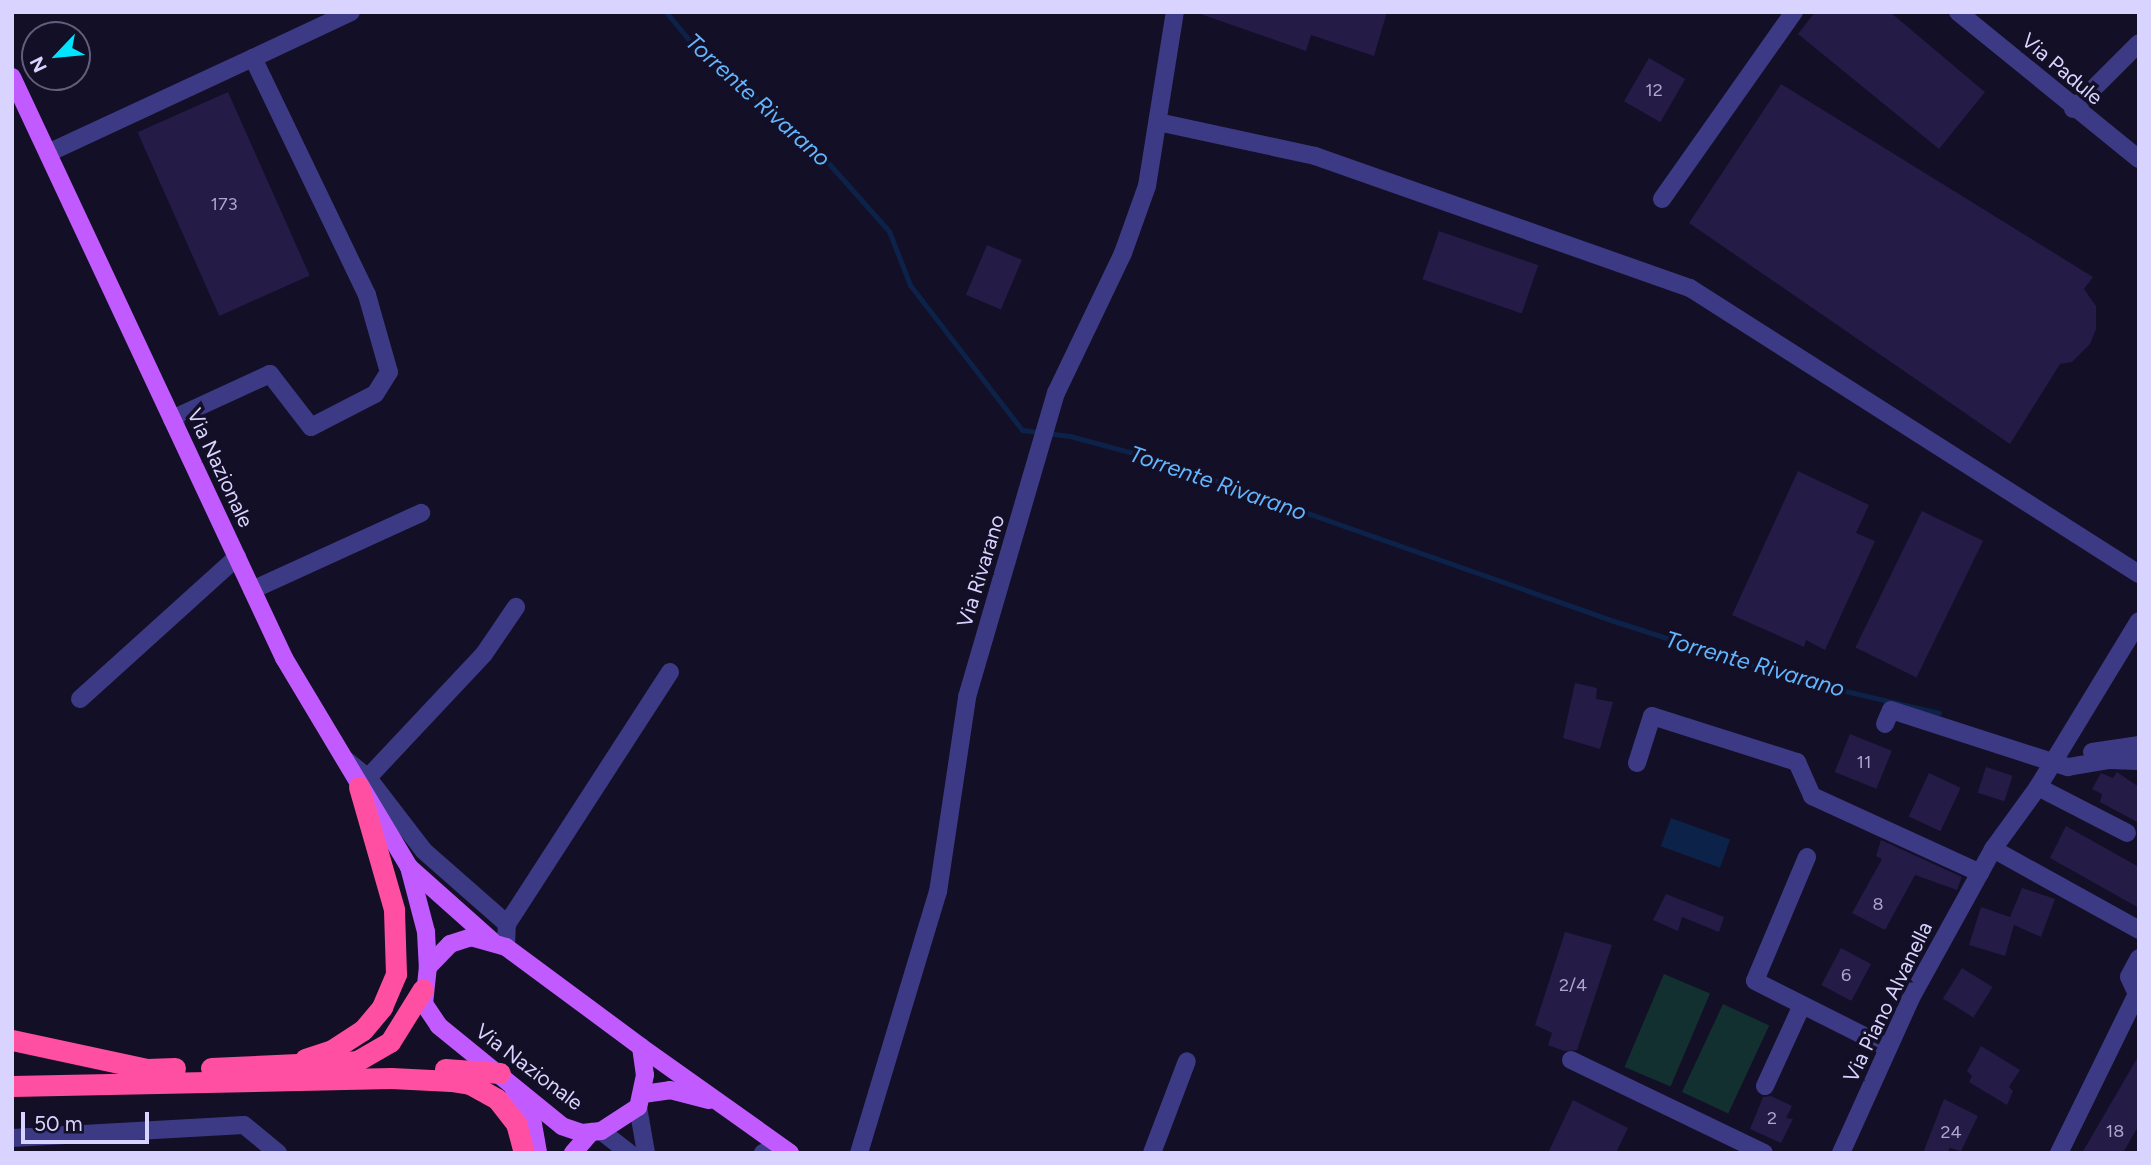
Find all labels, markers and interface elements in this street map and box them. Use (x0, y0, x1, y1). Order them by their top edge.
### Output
north arrow (21, 21, 91, 91)
water label: Torrente Rivarano (680, 28, 836, 172)
street label: Via Padule (2016, 28, 2108, 110)
text: N (25, 53, 52, 76)
house number: 12 (1645, 79, 1663, 101)
house number: 173 (211, 193, 237, 215)
street label: Via Nazionale (181, 405, 259, 531)
water label: Torrente Rivarano (1126, 440, 1310, 526)
street label: Via Rivarano (952, 512, 1010, 630)
water label: Torrente Rivarano (1662, 625, 1848, 703)
house number: 11 (1857, 751, 1871, 773)
house number: 8 (1872, 893, 1884, 915)
street label: Via Piano Alvanella (1838, 918, 1938, 1086)
house number: 6 (1841, 964, 1851, 986)
house number: 2/4 (1559, 974, 1587, 996)
street label: Via Nazionale (470, 1018, 588, 1116)
scale bar (24, 1098, 152, 1142)
house number: 2 (1767, 1107, 1777, 1129)
text: 50 m (34, 1111, 83, 1136)
house number: 18 (2106, 1120, 2124, 1142)
house number: 24 (1940, 1121, 1962, 1143)

